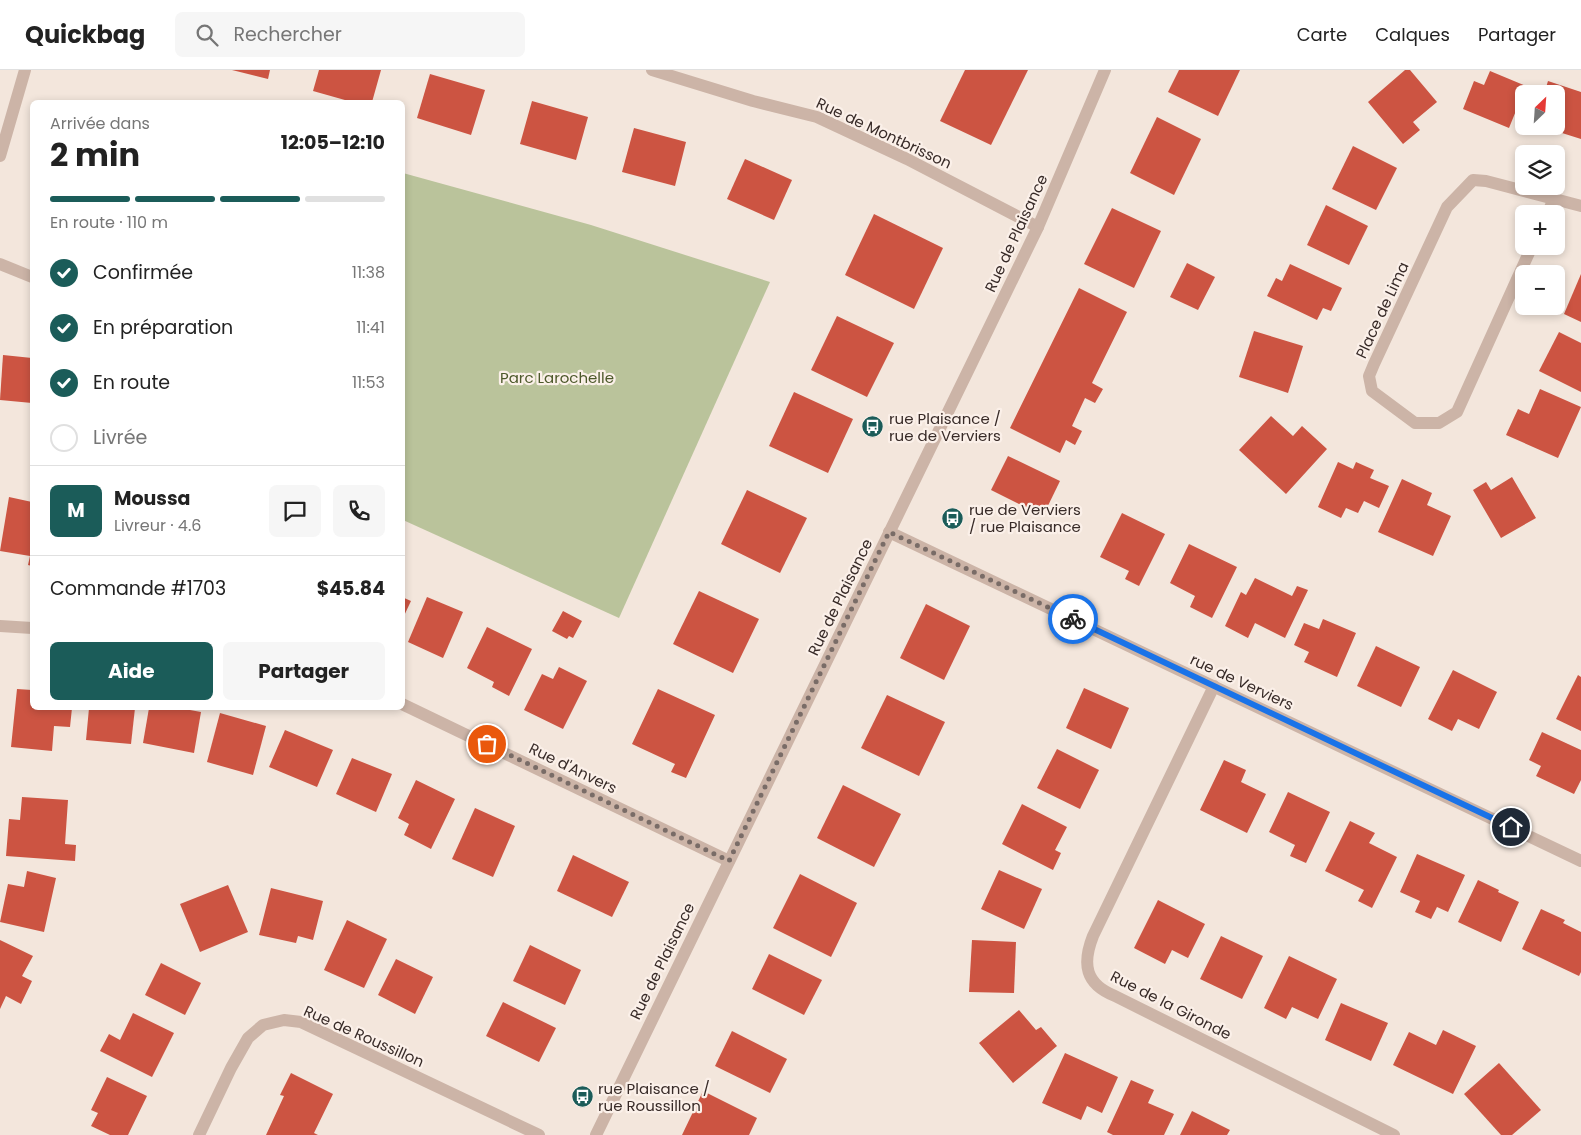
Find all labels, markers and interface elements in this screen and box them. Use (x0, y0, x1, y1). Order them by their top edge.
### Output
search box (175, 12, 525, 57)
text: Quickbag (25, 18, 145, 51)
icon: search (193, 21, 221, 49)
text: Rechercher (233, 21, 342, 48)
text: Carte (1297, 22, 1347, 47)
text: Calques (1375, 22, 1450, 47)
text: Partager (1478, 22, 1556, 47)
north arrow (1515, 85, 1565, 135)
map controls (1515, 85, 1565, 315)
street label: Rue de Montbrisson (813, 92, 955, 174)
text: Arrivée dans (50, 112, 150, 135)
text: 12:05–12:10 (281, 129, 385, 156)
text: 2 min (50, 132, 140, 177)
button: layers (1515, 145, 1565, 195)
street label: Rue de Plaisance (980, 171, 1052, 295)
button: + (1515, 205, 1565, 255)
text: En route · 110 m (50, 211, 168, 234)
street label: Place de Lima (1350, 258, 1414, 362)
icon: check (50, 259, 78, 287)
text: Confirmée (93, 259, 193, 286)
text: 11:38 (352, 261, 385, 284)
button: − (1515, 265, 1565, 315)
icon: check (50, 314, 78, 342)
text: En préparation (93, 314, 233, 341)
text: 11:41 (356, 316, 385, 339)
park label: Parc Larochelle (500, 367, 614, 388)
icon: check (50, 369, 78, 397)
text: En route (93, 369, 170, 396)
text: 11:53 (352, 371, 385, 394)
place label: rue Plaisance / rue de Verviers (889, 408, 1001, 446)
bus stop icon: rue Plaisance / rue de Verviers (861, 415, 885, 439)
text: Livrée (93, 424, 147, 451)
text: Moussa (114, 485, 190, 512)
button: chat (269, 485, 321, 537)
button: phone (333, 485, 385, 537)
text: M (67, 497, 85, 524)
place label: rue de Verviers / rue Plaisance (969, 499, 1081, 537)
bus stop icon: rue de Verviers / rue Plaisance (941, 506, 965, 530)
text: Livreur · 4.6 (114, 514, 201, 537)
street label: Rue de Plaisance (803, 535, 877, 659)
text: Commande #1703 (50, 575, 226, 602)
text: $45.84 (317, 575, 385, 602)
courier (1048, 594, 1098, 644)
icon: bike (1059, 605, 1087, 633)
button: Aide (50, 642, 213, 700)
button: Partager (223, 642, 385, 700)
street label: rue de Verviers (1187, 649, 1297, 715)
pin (466, 723, 508, 765)
icon: bag (473, 730, 501, 758)
street label: Rue d'Anvers (526, 738, 621, 798)
pin (1490, 806, 1532, 848)
icon: home (1497, 813, 1525, 841)
street label: Rue de Plaisance (625, 899, 699, 1023)
street label: Rue de la Gironde (1107, 965, 1235, 1045)
street label: Rue de Roussillon (300, 1000, 428, 1072)
place label: rue Plaisance / rue Roussillon (598, 1078, 710, 1116)
bus stop icon: rue Plaisance / rue Roussillon (570, 1085, 594, 1109)

